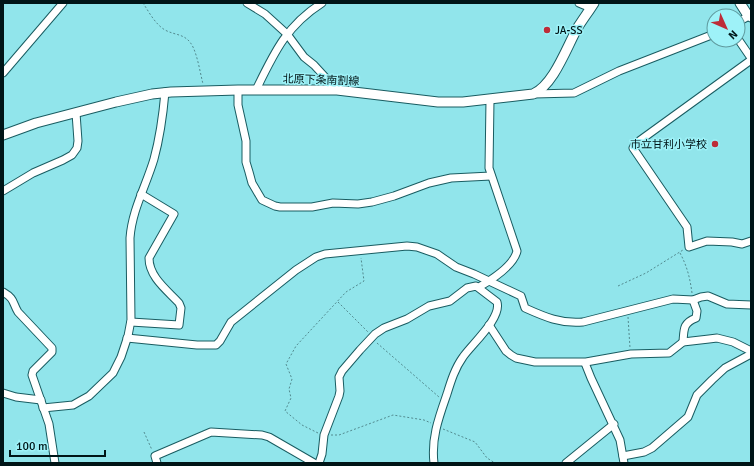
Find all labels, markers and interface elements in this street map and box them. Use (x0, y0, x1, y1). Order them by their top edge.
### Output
north arrow (706, 8, 746, 48)
place label: JA-SS (555, 24, 583, 37)
marker: JA-SS (542, 25, 552, 35)
text: N (725, 27, 740, 42)
street label: 北原下条南割線 (282, 72, 360, 88)
place label: 市立甘利小学校 (630, 138, 707, 151)
marker: 市立甘利小学校 (710, 139, 720, 149)
scale bar (10, 432, 105, 458)
text: 100 m (16, 439, 48, 454)

